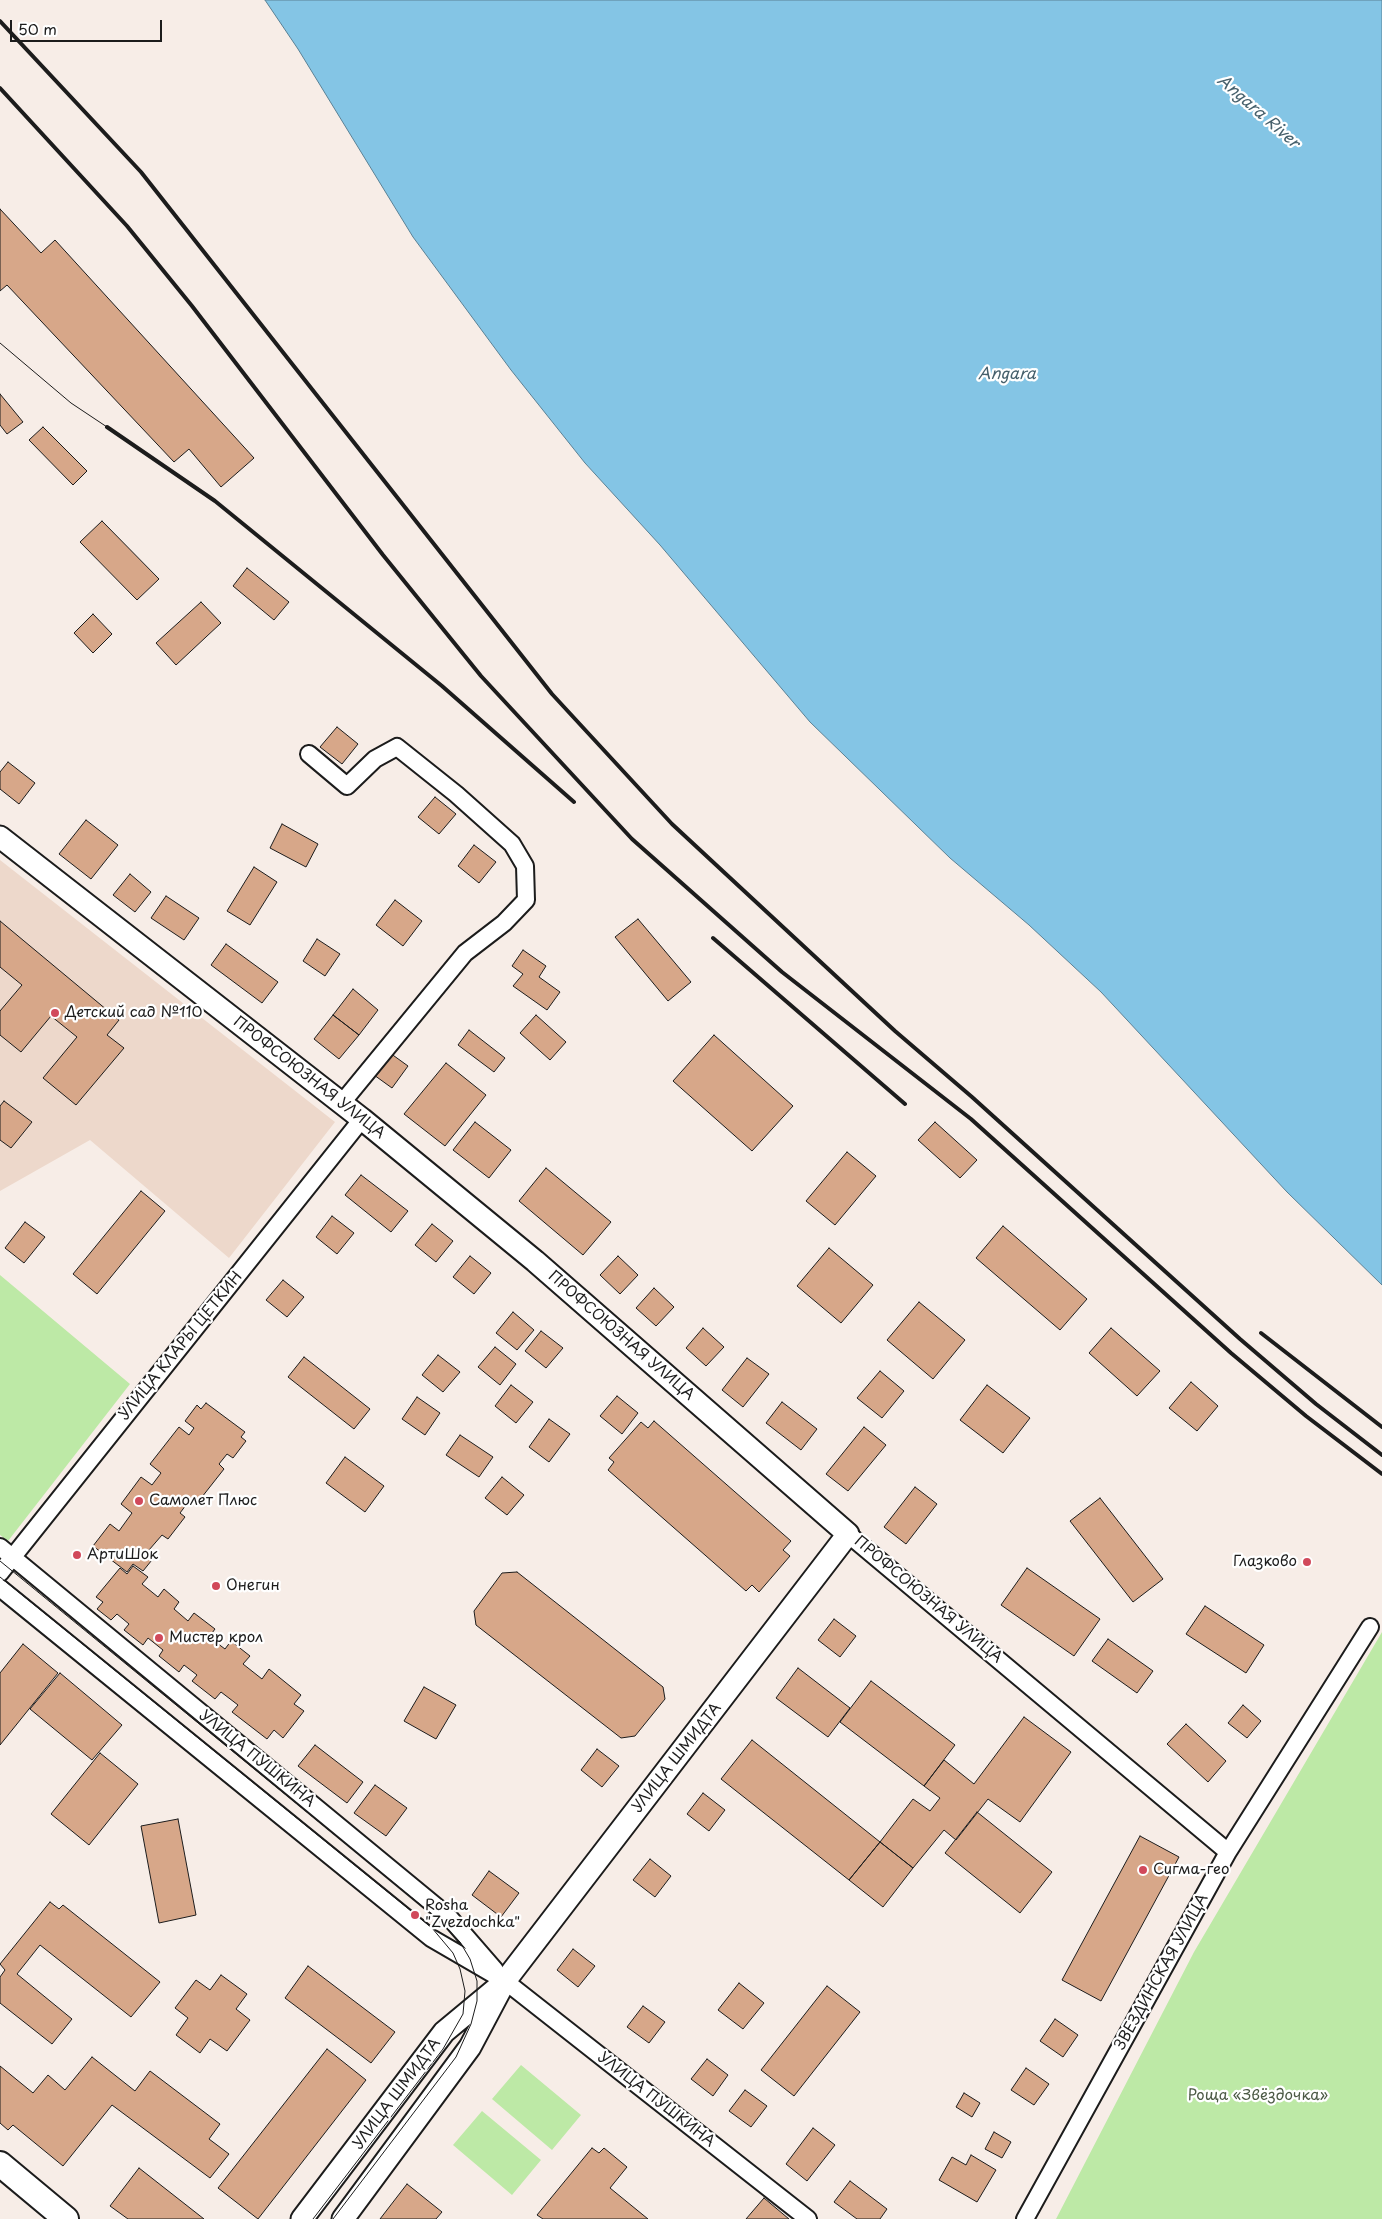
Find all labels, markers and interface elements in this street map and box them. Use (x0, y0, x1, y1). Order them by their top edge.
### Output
scale bar (12, 10, 165, 42)
text: 50 m (18, 17, 57, 40)
water label: Angara River (1213, 71, 1303, 153)
water label: Angara (978, 365, 1036, 385)
place label: Детский сад №110 (65, 1004, 203, 1022)
marker: Детский сад №110 (49, 1007, 61, 1019)
street label: ПРОФСОЮЗНАЯ УЛИЦА (229, 1013, 389, 1143)
street label: УЛИЦА КЛАРЫ ЦЕТКИН (116, 1268, 246, 1424)
street label: ПРОФСОЮЗНАЯ УЛИЦА (544, 1268, 698, 1404)
place label: Самолет Плюс (149, 1492, 257, 1510)
marker: Самолет Плюс (133, 1495, 145, 1507)
street label: ПРОФСОЮЗНАЯ УЛИЦА (850, 1533, 1006, 1667)
place label: АртиШок (87, 1546, 158, 1564)
marker: АртиШок (71, 1549, 83, 1561)
place label: Глазково (1233, 1553, 1297, 1571)
marker: Глазково (1301, 1556, 1313, 1568)
place label: Онегин (226, 1577, 280, 1595)
marker: Онегин (210, 1580, 222, 1592)
place label: Мистер крол (169, 1629, 263, 1647)
marker: Мистер крол (153, 1632, 165, 1644)
street label: УЛИЦА ШМИДТА (629, 1700, 725, 1816)
street label: УЛИЦА ПУШКИНА (196, 1707, 318, 1811)
place label: Сигма-гео (1153, 1861, 1229, 1879)
marker: Сигма-гео (1137, 1864, 1149, 1876)
street label: ЗВЕЗДИНСКАЯ УЛИЦА (1112, 1891, 1212, 2053)
place label: Rosha "Zvezdochka" (425, 1897, 520, 1932)
marker: Rosha "Zvezdochka" (409, 1909, 421, 1921)
street label: УЛИЦА ШМИДТА (349, 2035, 445, 2153)
street label: УЛИЦА ПУШКИНА (594, 2049, 718, 2151)
park label: Роща «Звёздочка» (1188, 2087, 1328, 2105)

